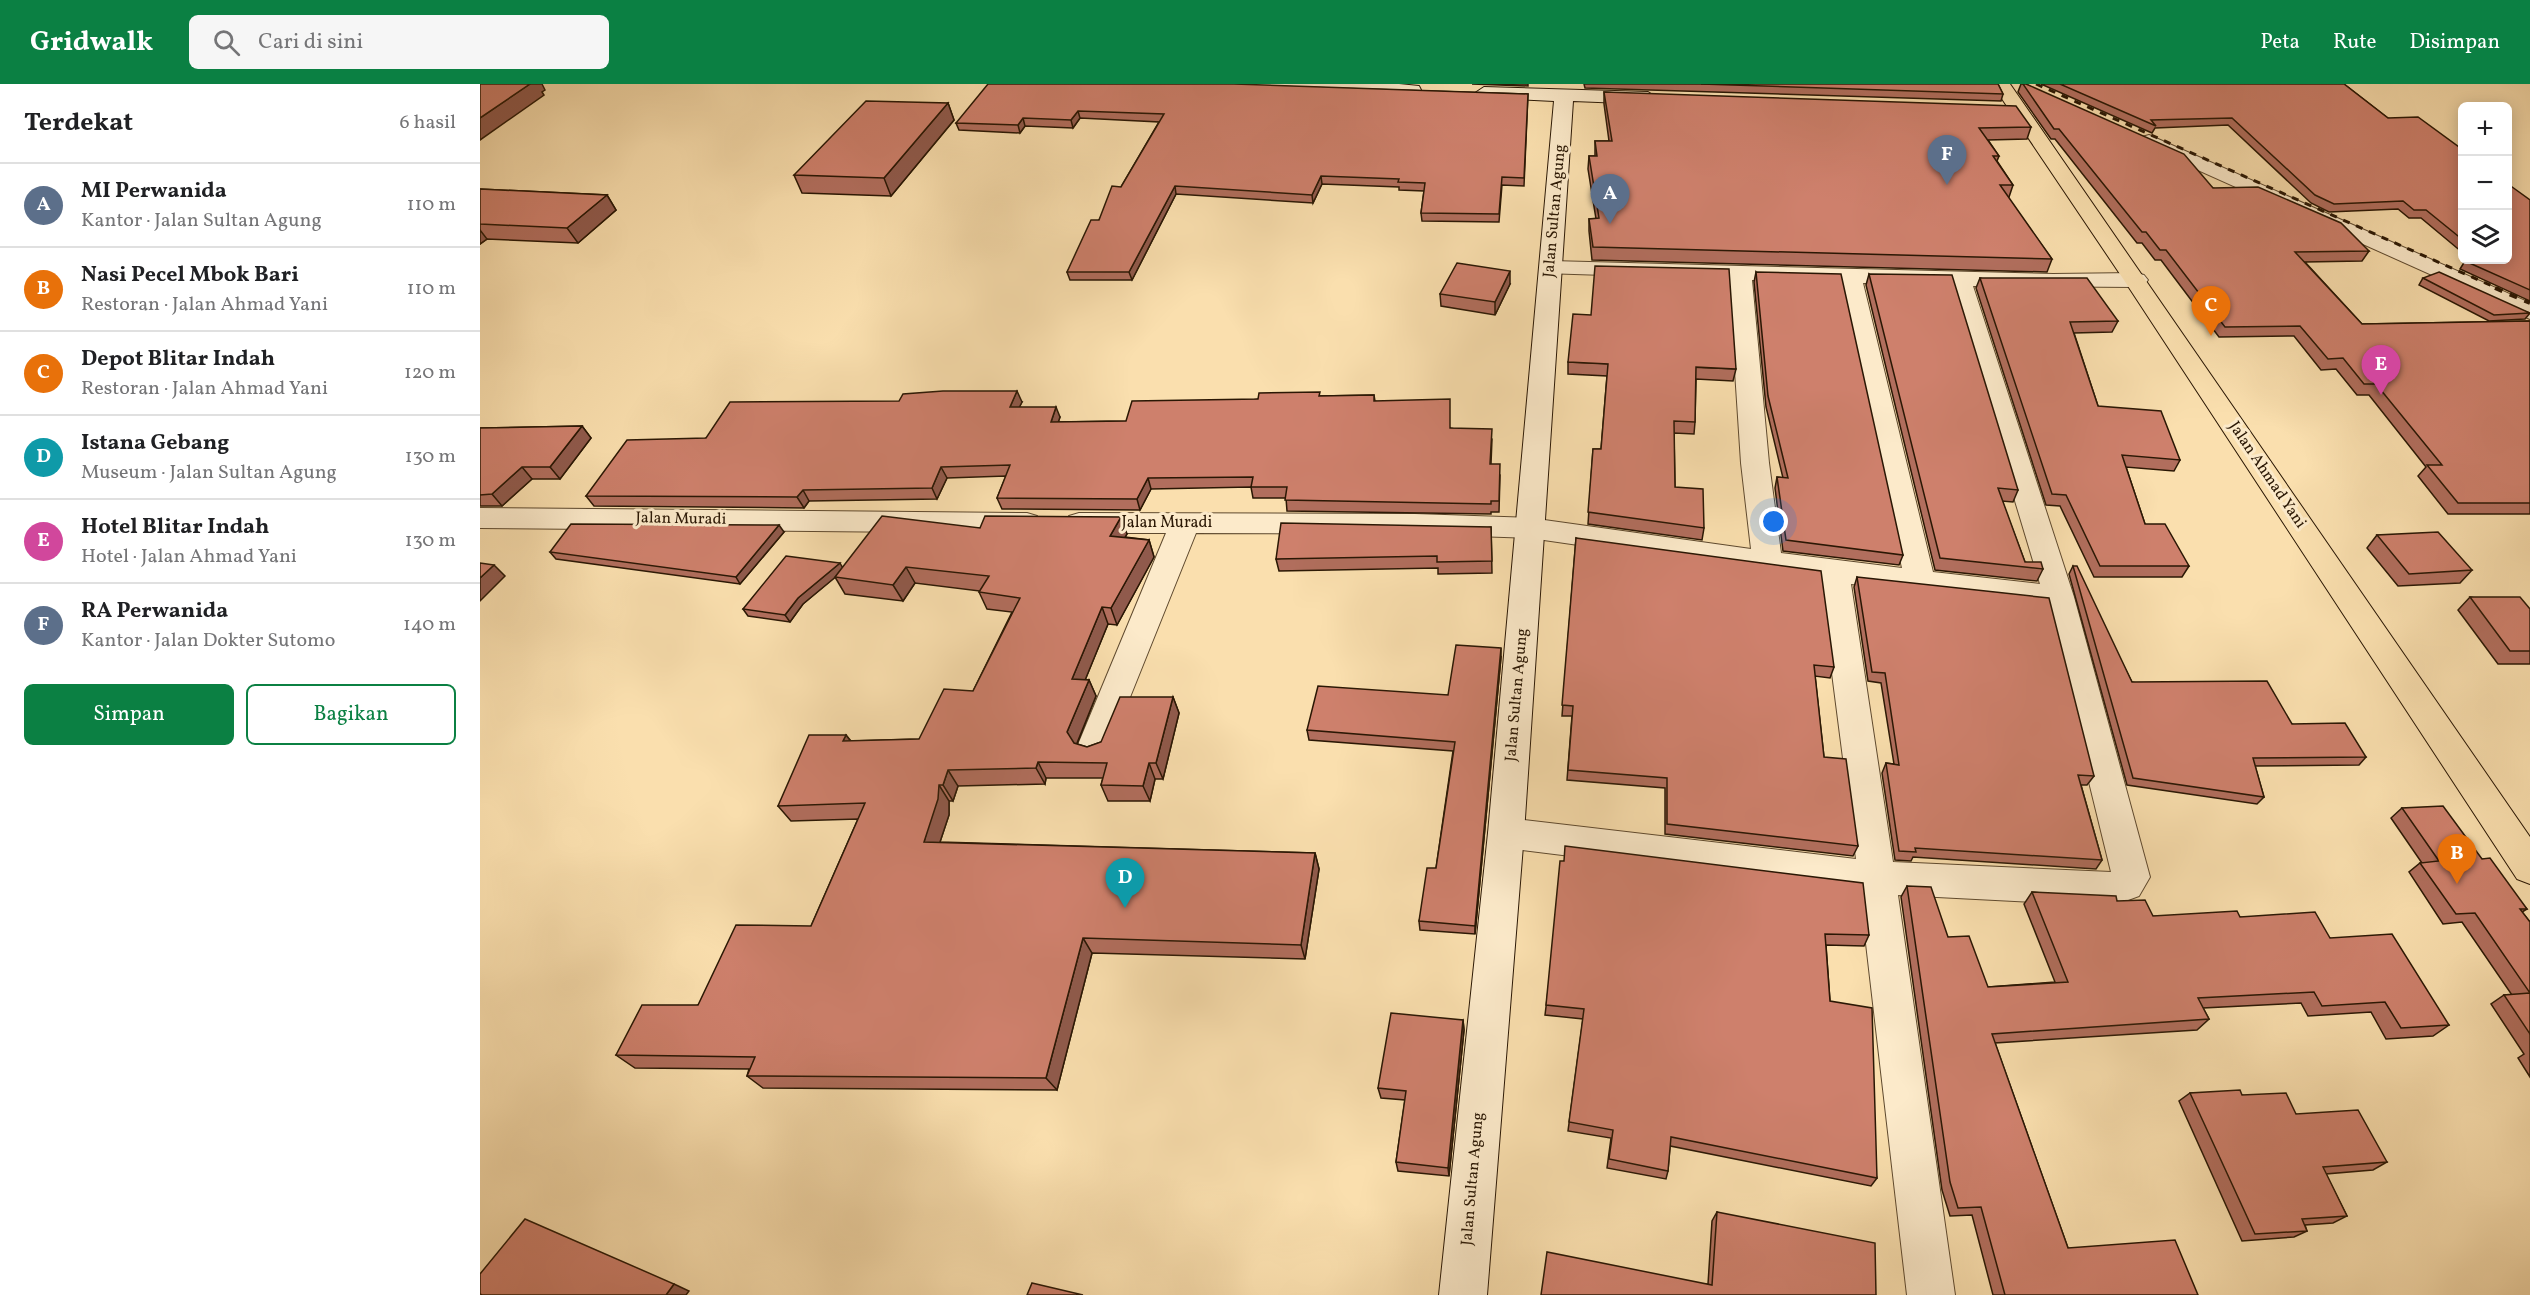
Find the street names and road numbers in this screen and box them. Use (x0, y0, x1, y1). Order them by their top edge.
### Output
street label: Jalan Sultan Agung (1538, 143, 1572, 279)
street label: Jalan Ahmad Yani (2223, 417, 2311, 533)
street label: Jalan Muradi (635, 507, 727, 531)
street label: Jalan Muradi (1122, 512, 1213, 534)
street label: Jalan Sultan Agung (1500, 627, 1534, 763)
street label: Jalan Sultan Agung (1456, 1111, 1490, 1247)

